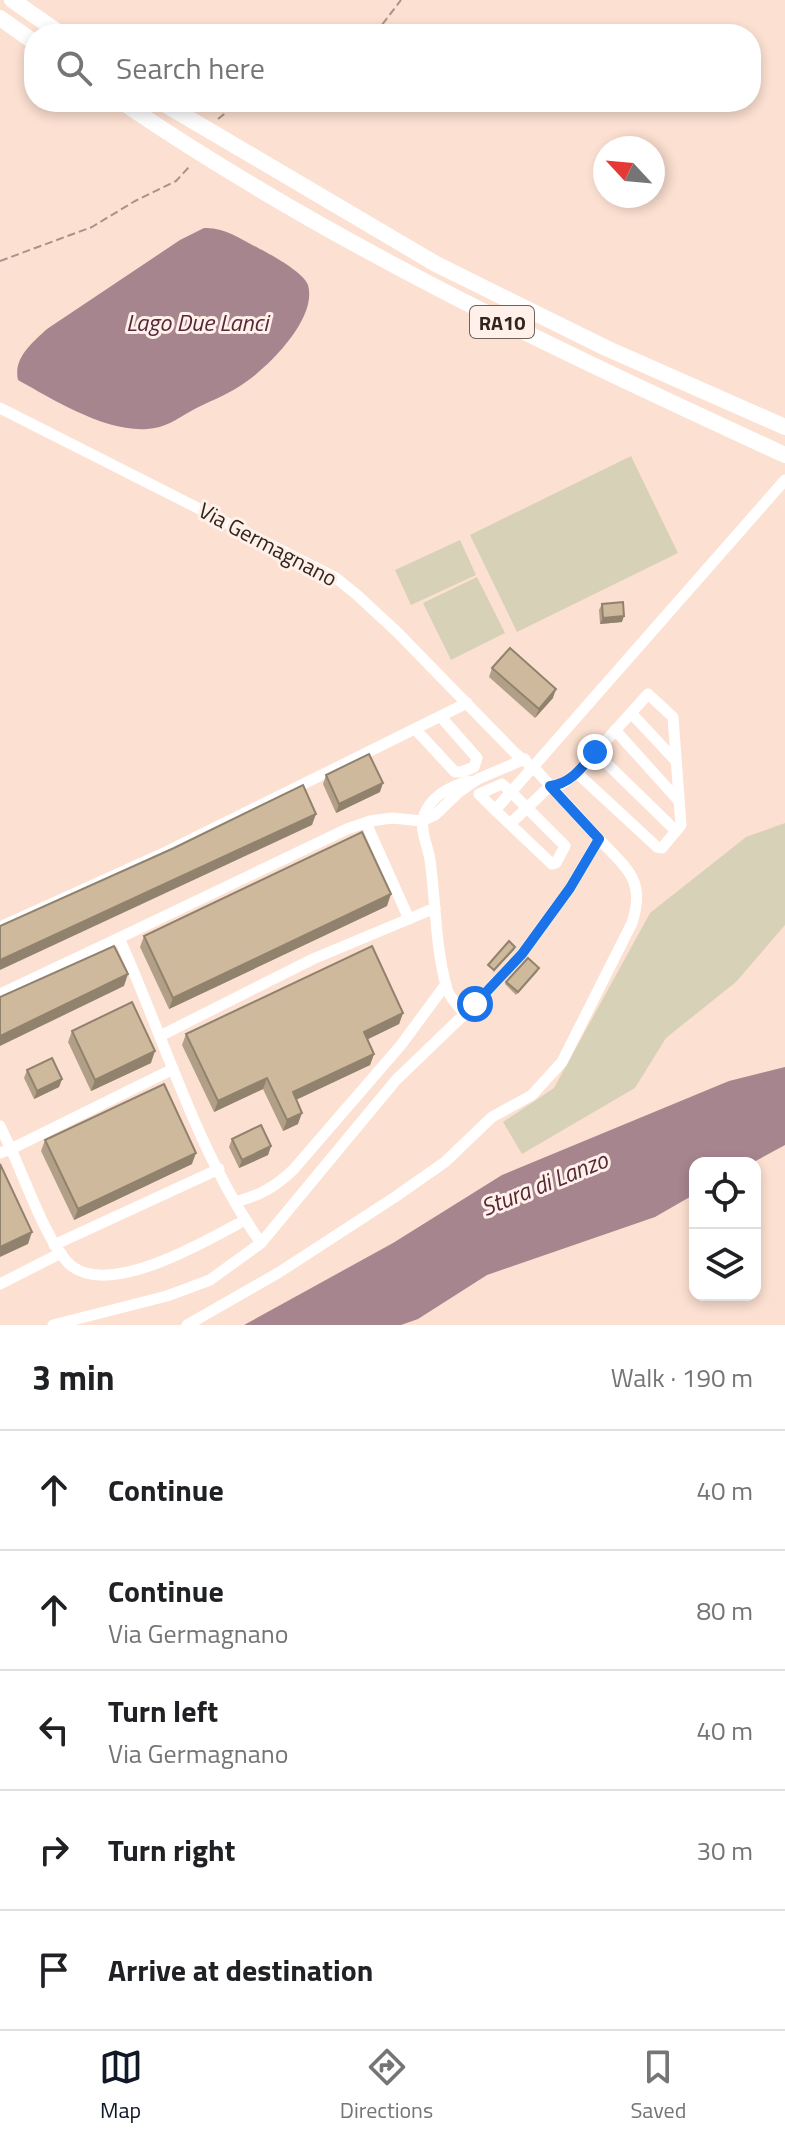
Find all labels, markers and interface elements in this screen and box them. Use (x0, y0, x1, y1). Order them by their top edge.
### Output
search box (24, 24, 761, 112)
text: Search here (116, 45, 265, 91)
icon: search (52, 46, 96, 90)
north arrow (593, 136, 665, 208)
water label: Lago Due Lanci (126, 304, 271, 340)
road number: RA10 (470, 306, 534, 338)
street label: Via Germagnano (193, 493, 343, 595)
route end (577, 734, 613, 770)
route start (457, 986, 493, 1022)
water label: Stura di Lanzo (475, 1141, 614, 1225)
map controls (689, 1157, 761, 1301)
button: locate (689, 1157, 761, 1229)
button: layers (689, 1229, 761, 1301)
text: 3 min (32, 1351, 115, 1403)
text: Walk · 190 m (611, 1358, 753, 1397)
text: Continue (108, 1467, 224, 1513)
icon: ahead (32, 1468, 76, 1512)
text: 40 m (696, 1471, 753, 1510)
text: Continue (108, 1568, 224, 1614)
icon: ahead (32, 1588, 76, 1632)
text: 80 m (696, 1591, 753, 1630)
text: Via Germagnano (108, 1614, 289, 1653)
text: Turn left (108, 1688, 218, 1734)
icon: left (32, 1708, 76, 1752)
text: 40 m (696, 1711, 753, 1750)
text: Via Germagnano (108, 1734, 289, 1773)
text: Turn right (108, 1827, 236, 1873)
icon: right (32, 1828, 76, 1872)
text: 30 m (696, 1831, 753, 1870)
text: Arrive at destination (108, 1947, 373, 1993)
icon: arrive (32, 1948, 76, 1992)
tab: Map (99, 2045, 143, 2127)
tab: Directions (340, 2045, 433, 2127)
tab: Saved (630, 2045, 686, 2127)

